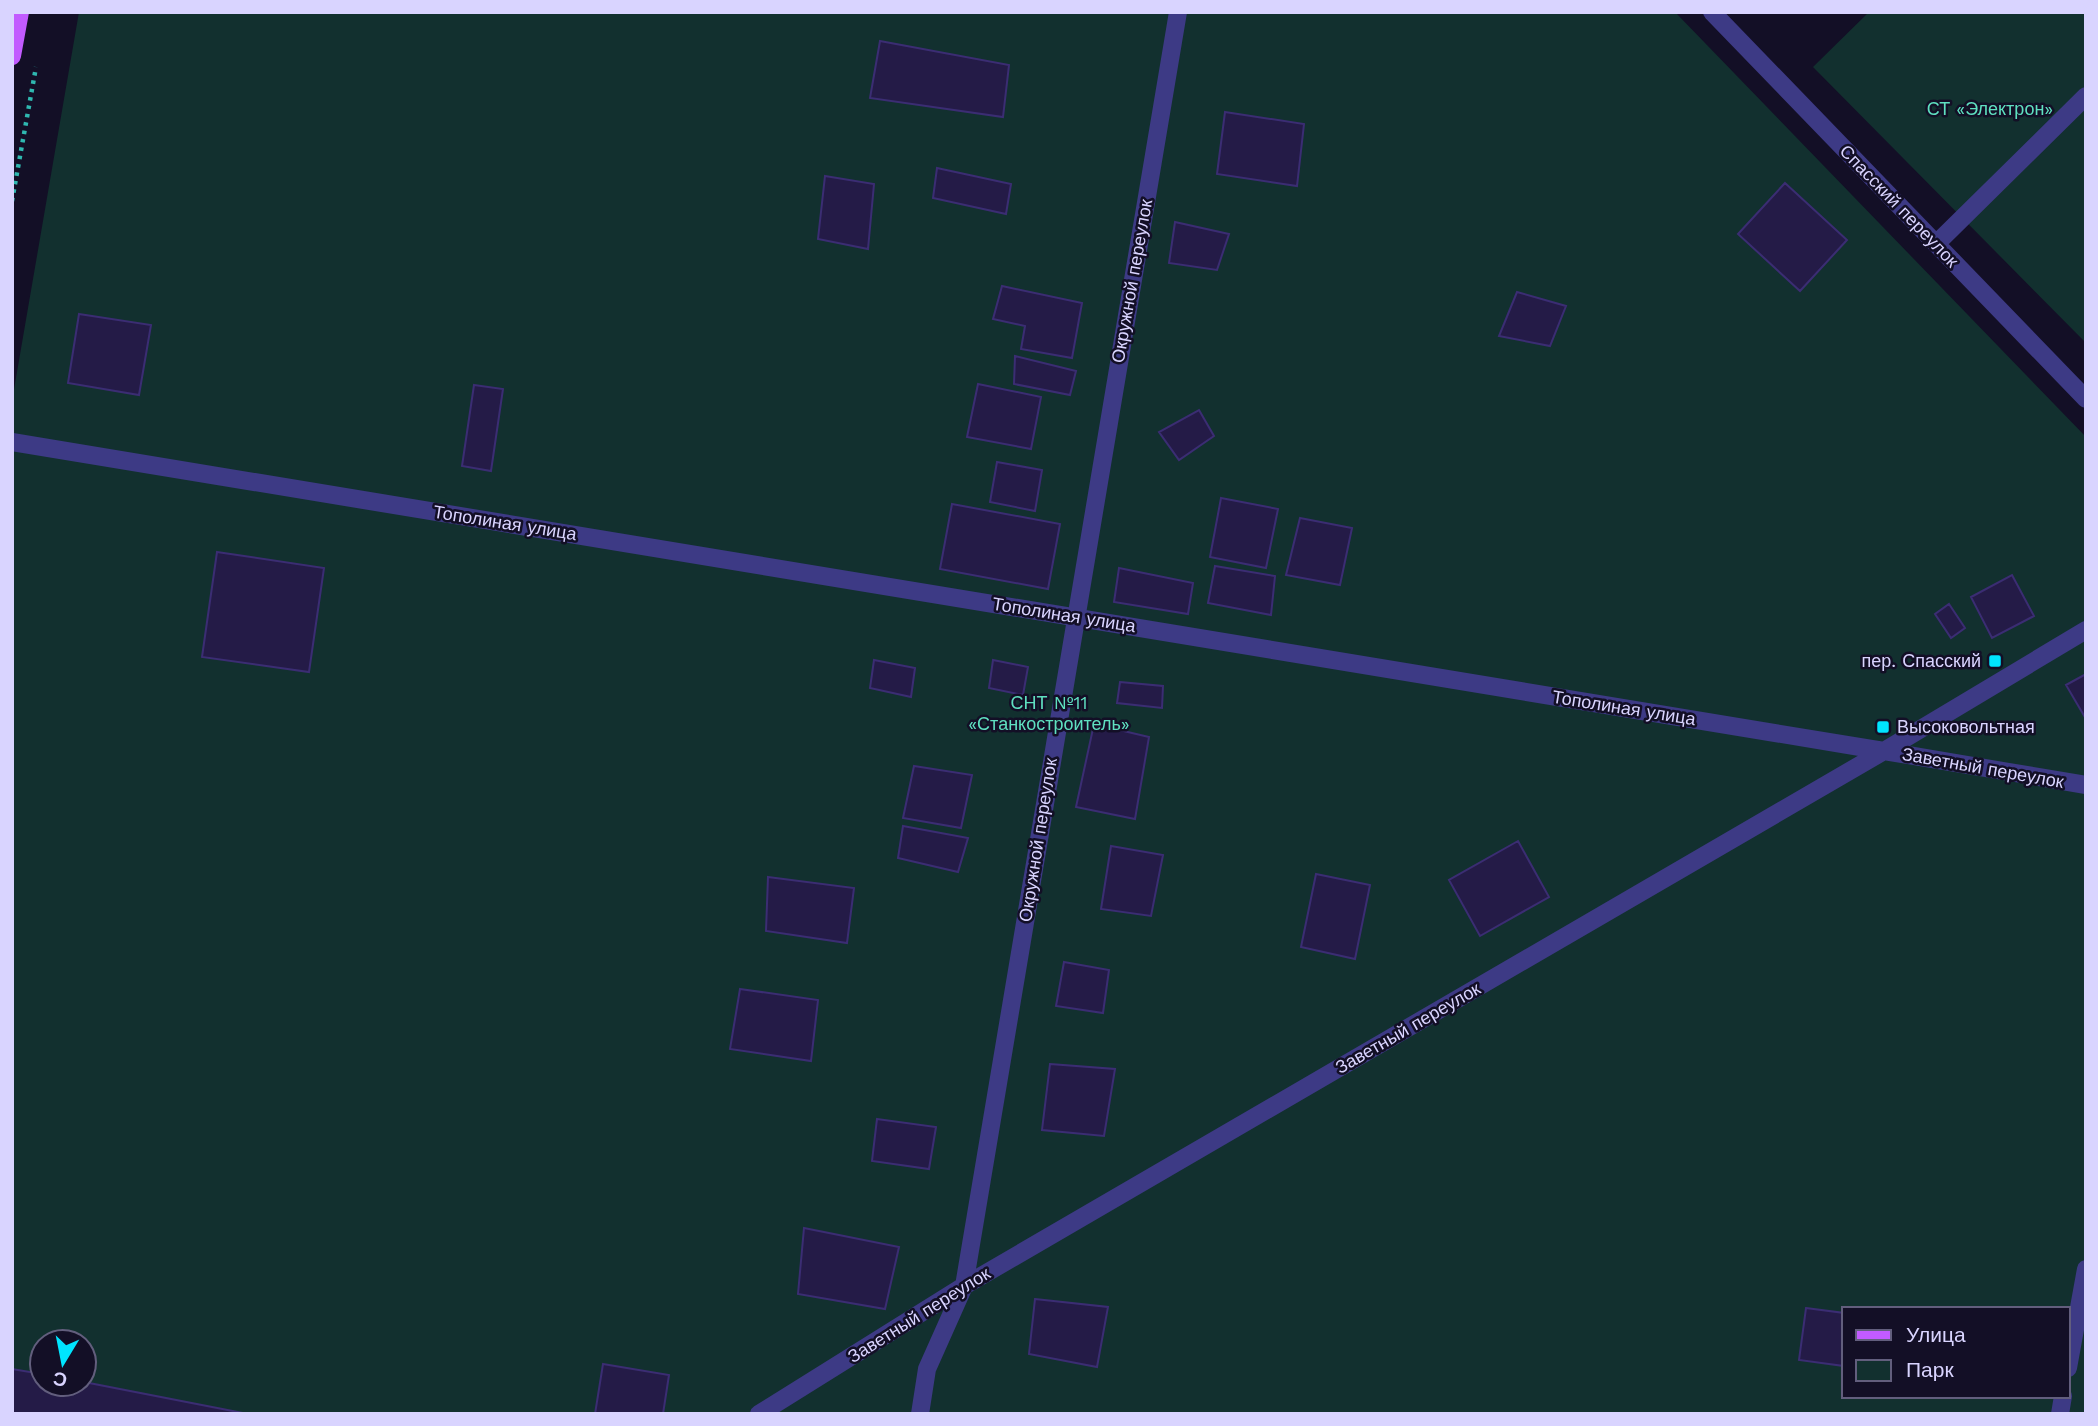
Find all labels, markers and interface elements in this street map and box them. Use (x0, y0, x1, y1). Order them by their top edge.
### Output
park label: СТ «Электрон» (1927, 98, 2053, 119)
street label: Спасский переулок (1836, 140, 1963, 271)
street label: Окружной переулок (1107, 197, 1156, 364)
street label: Тополиная улица (432, 501, 579, 544)
street label: Тополиная улица (991, 593, 1138, 636)
place label: пер. Спасский (1862, 650, 1981, 671)
marker: пер. Спасский (1987, 653, 2003, 669)
street label: Тополиная улица (1551, 686, 1698, 729)
park label: СНТ №11 «Станкостроитель» (968, 692, 1130, 734)
place label: Высоковольтная (1897, 716, 2035, 737)
marker: Высоковольтная (1875, 719, 1891, 735)
street label: Заветный переулок (1901, 743, 2066, 792)
street label: Окружной переулок (1014, 756, 1061, 923)
street label: Заветный переулок (1332, 977, 1484, 1078)
street label: Заветный переулок (844, 1262, 994, 1367)
legend (1842, 1307, 2070, 1398)
text: Улица (1906, 1322, 1966, 1347)
north arrow (28, 1328, 98, 1398)
text: Парк (1906, 1357, 1954, 1382)
text: С (51, 1367, 69, 1392)

